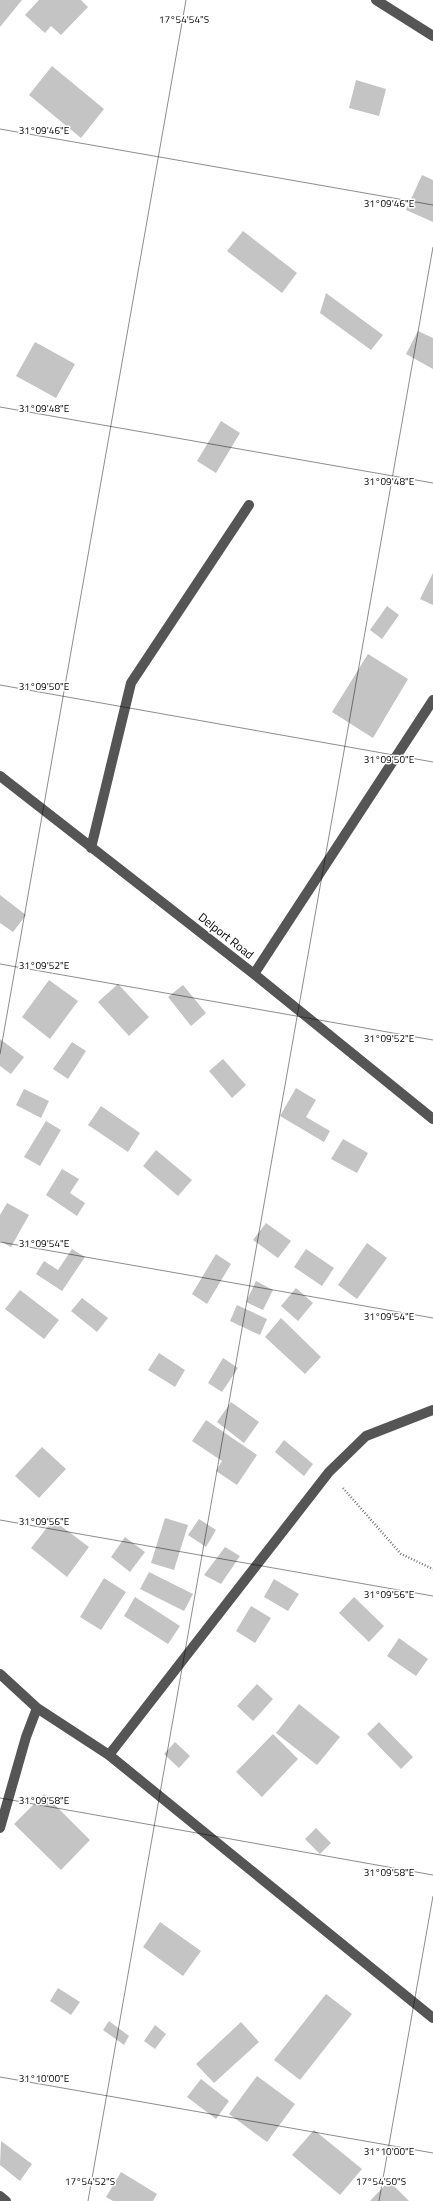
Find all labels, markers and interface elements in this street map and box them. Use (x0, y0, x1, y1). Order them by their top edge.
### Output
text: 17°54'54"S (159, 12, 209, 27)
text: 31°09'46"E (19, 123, 70, 138)
text: 31°09'46"E (364, 196, 415, 211)
text: 31°09'48"E (19, 401, 70, 416)
text: 31°09'48"E (364, 474, 415, 489)
text: 31°09'50"E (19, 679, 70, 694)
text: 31°09'50"E (364, 752, 415, 767)
street label: Delport Road (194, 908, 258, 963)
text: 31°09'52"E (19, 958, 70, 973)
text: 31°09'52"E (364, 1031, 415, 1046)
text: 31°09'54"E (19, 1236, 70, 1251)
text: 31°09'54"E (364, 1309, 415, 1324)
text: 31°09'56"E (19, 1514, 70, 1529)
text: 31°09'56"E (364, 1587, 415, 1602)
text: 31°09'58"E (19, 1793, 70, 1808)
text: 31°09'58"E (364, 1865, 415, 1880)
text: 31°10'00"E (19, 2071, 70, 2086)
text: 31°10'00"E (364, 2144, 415, 2159)
text: 17°54'52"S (65, 2174, 115, 2189)
text: 17°54'50"S (356, 2174, 406, 2189)

